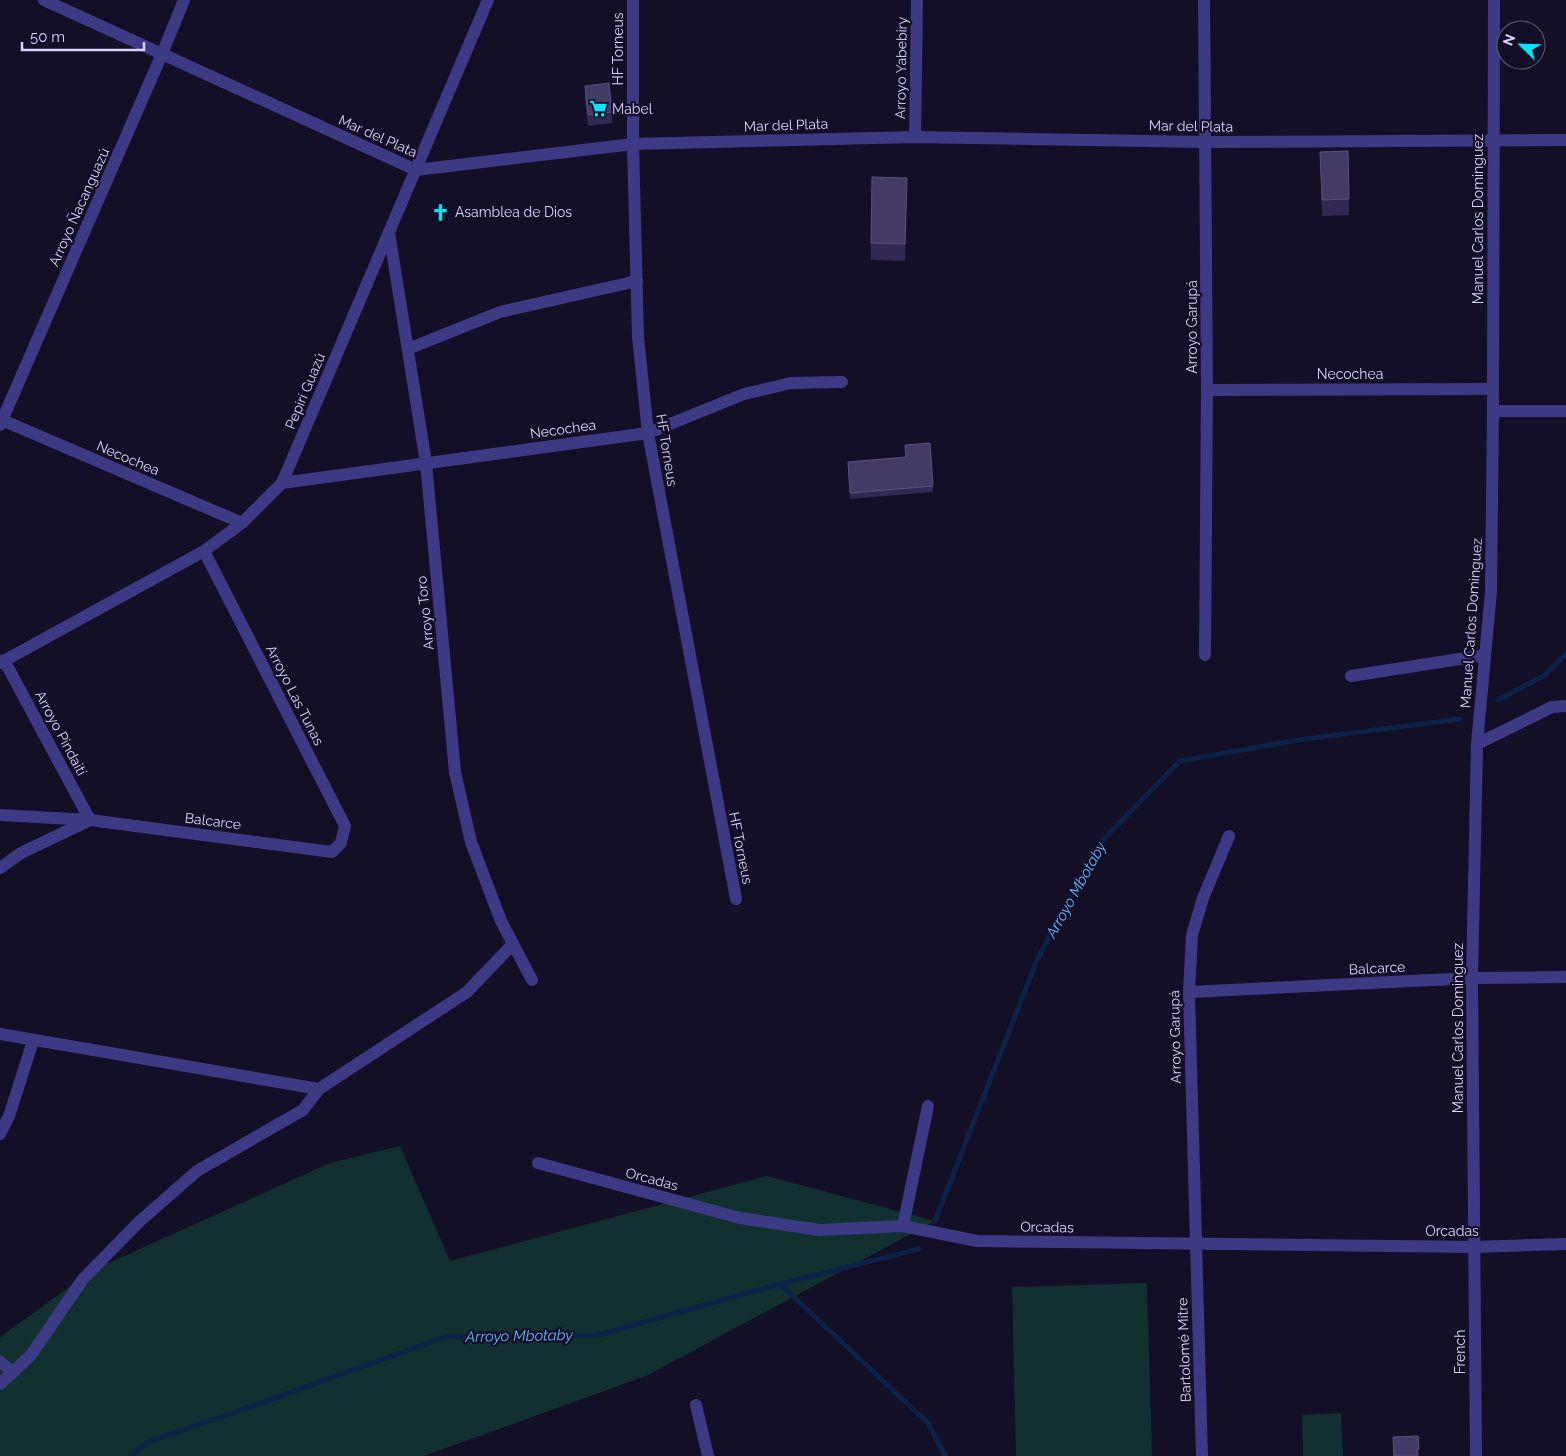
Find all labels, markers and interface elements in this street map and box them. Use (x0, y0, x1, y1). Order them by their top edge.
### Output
street label: HF Torneus (610, 12, 626, 86)
street label: Arroyo Yabebiry (892, 16, 910, 119)
scale bar (22, 20, 145, 52)
north arrow (1496, 20, 1546, 70)
text: 50 m (30, 28, 65, 46)
text: N (1500, 32, 1518, 48)
supermarket icon: Mabel (588, 99, 608, 119)
place label: Mabel (612, 101, 653, 117)
street label: Mar del Plata (336, 112, 420, 160)
street label: Mar del Plata (744, 116, 828, 134)
street label: Mar del Plata (1149, 117, 1233, 135)
street label: Manuel Carlos Dominguez (1470, 134, 1486, 304)
street label: Arroyo Ñacanguazú (45, 145, 112, 269)
church icon: Asamblea de Dios (431, 202, 451, 222)
place label: Asamblea de Dios (455, 204, 572, 220)
street label: Arroyo Garupá (1184, 280, 1200, 374)
street label: Pepirí Guazú (282, 351, 328, 431)
street label: Necochea (1317, 366, 1383, 382)
street label: HF Torneus (653, 413, 681, 488)
street label: Necochea (529, 416, 597, 442)
street label: Necochea (94, 438, 162, 478)
street label: Manuel Carlos Dominguez (1457, 537, 1485, 709)
street label: Arroyo Toro (413, 575, 437, 651)
street label: Arroyo Las Tunas (263, 642, 327, 748)
street label: Arroyo Pindaití (32, 688, 90, 779)
street label: Balcarce (184, 810, 242, 832)
street label: HF Torneus (726, 811, 756, 886)
water label: Arroyo Mbotaby (1042, 838, 1110, 942)
street label: Manuel Carlos Dominguez (1450, 943, 1466, 1113)
street label: Balcarce (1348, 959, 1406, 977)
street label: Arroyo Garupá (1166, 990, 1184, 1084)
street label: Orcadas (624, 1164, 680, 1194)
street label: Orcadas (1020, 1219, 1074, 1235)
street label: Orcadas (1425, 1223, 1479, 1239)
street label: Bartolomé Mitre (1174, 1298, 1194, 1402)
water label: Arroyo Mbotaby (464, 1326, 573, 1346)
street label: French (1452, 1330, 1468, 1374)

